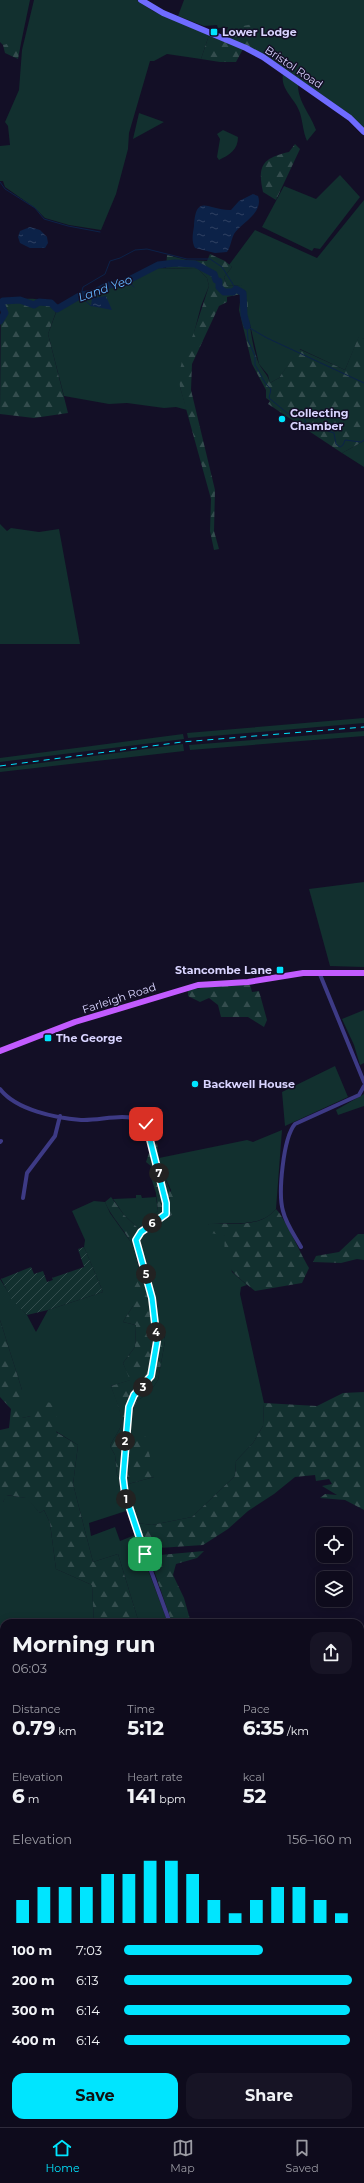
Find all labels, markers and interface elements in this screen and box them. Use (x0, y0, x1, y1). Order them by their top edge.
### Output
place label: Lower Lodge (222, 25, 297, 39)
marker: Lower Lodge (209, 27, 219, 37)
street label: Bristol Road (262, 43, 326, 91)
water label: Land Yeo (76, 271, 135, 305)
place label: Collecting Chamber (290, 406, 349, 433)
marker: Collecting Chamber (277, 414, 287, 424)
place label: Stancombe Lane (175, 963, 272, 977)
marker: Stancombe Lane (275, 965, 285, 975)
street label: Farleigh Road (80, 979, 158, 1017)
place label: The George (56, 1031, 122, 1045)
marker: The George (43, 1033, 53, 1043)
place label: Backwell House (203, 1077, 295, 1091)
marker: Backwell House (190, 1079, 200, 1089)
pin (129, 1107, 163, 1141)
icon: check (135, 1113, 157, 1135)
pin: 7 (149, 1163, 169, 1183)
text: 7 (156, 1166, 162, 1180)
pin: 6 (142, 1213, 162, 1233)
text: 6 (148, 1216, 156, 1230)
pin: 5 (136, 1264, 156, 1284)
text: 5 (143, 1267, 149, 1281)
pin: 4 (146, 1322, 166, 1342)
text: 4 (152, 1325, 160, 1339)
pin: 3 (133, 1377, 153, 1397)
text: 3 (140, 1380, 146, 1394)
pin: 2 (115, 1431, 135, 1451)
text: 2 (122, 1434, 128, 1448)
pin: 1 (116, 1489, 136, 1509)
text: 1 (124, 1492, 128, 1506)
map controls (316, 1527, 352, 1607)
button: locate (316, 1527, 352, 1563)
pin (128, 1537, 162, 1571)
icon: arrive (134, 1543, 156, 1565)
button: layers (316, 1571, 352, 1607)
text: Morning run (12, 1631, 155, 1658)
button: share (310, 1632, 352, 1674)
text: 06:03 (12, 1660, 47, 1676)
text: Distance (12, 1702, 60, 1716)
text: Time (127, 1702, 155, 1716)
text: Pace (243, 1702, 270, 1716)
text: 0.79 (12, 1716, 55, 1740)
text: 5:12 (127, 1716, 164, 1740)
text: 6:35 (243, 1716, 284, 1740)
text: km (55, 1724, 76, 1738)
text: /km (284, 1724, 309, 1738)
text: Elevation (12, 1770, 63, 1784)
text: Heart rate (127, 1770, 183, 1784)
text: kcal (243, 1770, 265, 1784)
text: 6 (12, 1784, 25, 1808)
text: 141 (127, 1784, 156, 1808)
text: 52 (243, 1784, 266, 1808)
text: m (25, 1792, 39, 1806)
text: bpm (156, 1792, 186, 1806)
text: Elevation (12, 1831, 72, 1847)
text: 156–160 m (287, 1831, 352, 1847)
text: 100 m (12, 1942, 52, 1958)
text: 7:03 (76, 1942, 102, 1958)
text: 200 m (12, 1972, 55, 1988)
text: 6:13 (76, 1972, 99, 1988)
text: 300 m (12, 2002, 55, 2018)
text: 6:14 (76, 2002, 100, 2018)
text: 400 m (12, 2032, 56, 2048)
text: 6:14 (76, 2032, 100, 2048)
button: Save (12, 2073, 178, 2119)
button: Share (186, 2073, 352, 2119)
tab: Home (45, 2137, 80, 2175)
tab: Map (170, 2137, 195, 2175)
tab: Saved (286, 2137, 319, 2175)

